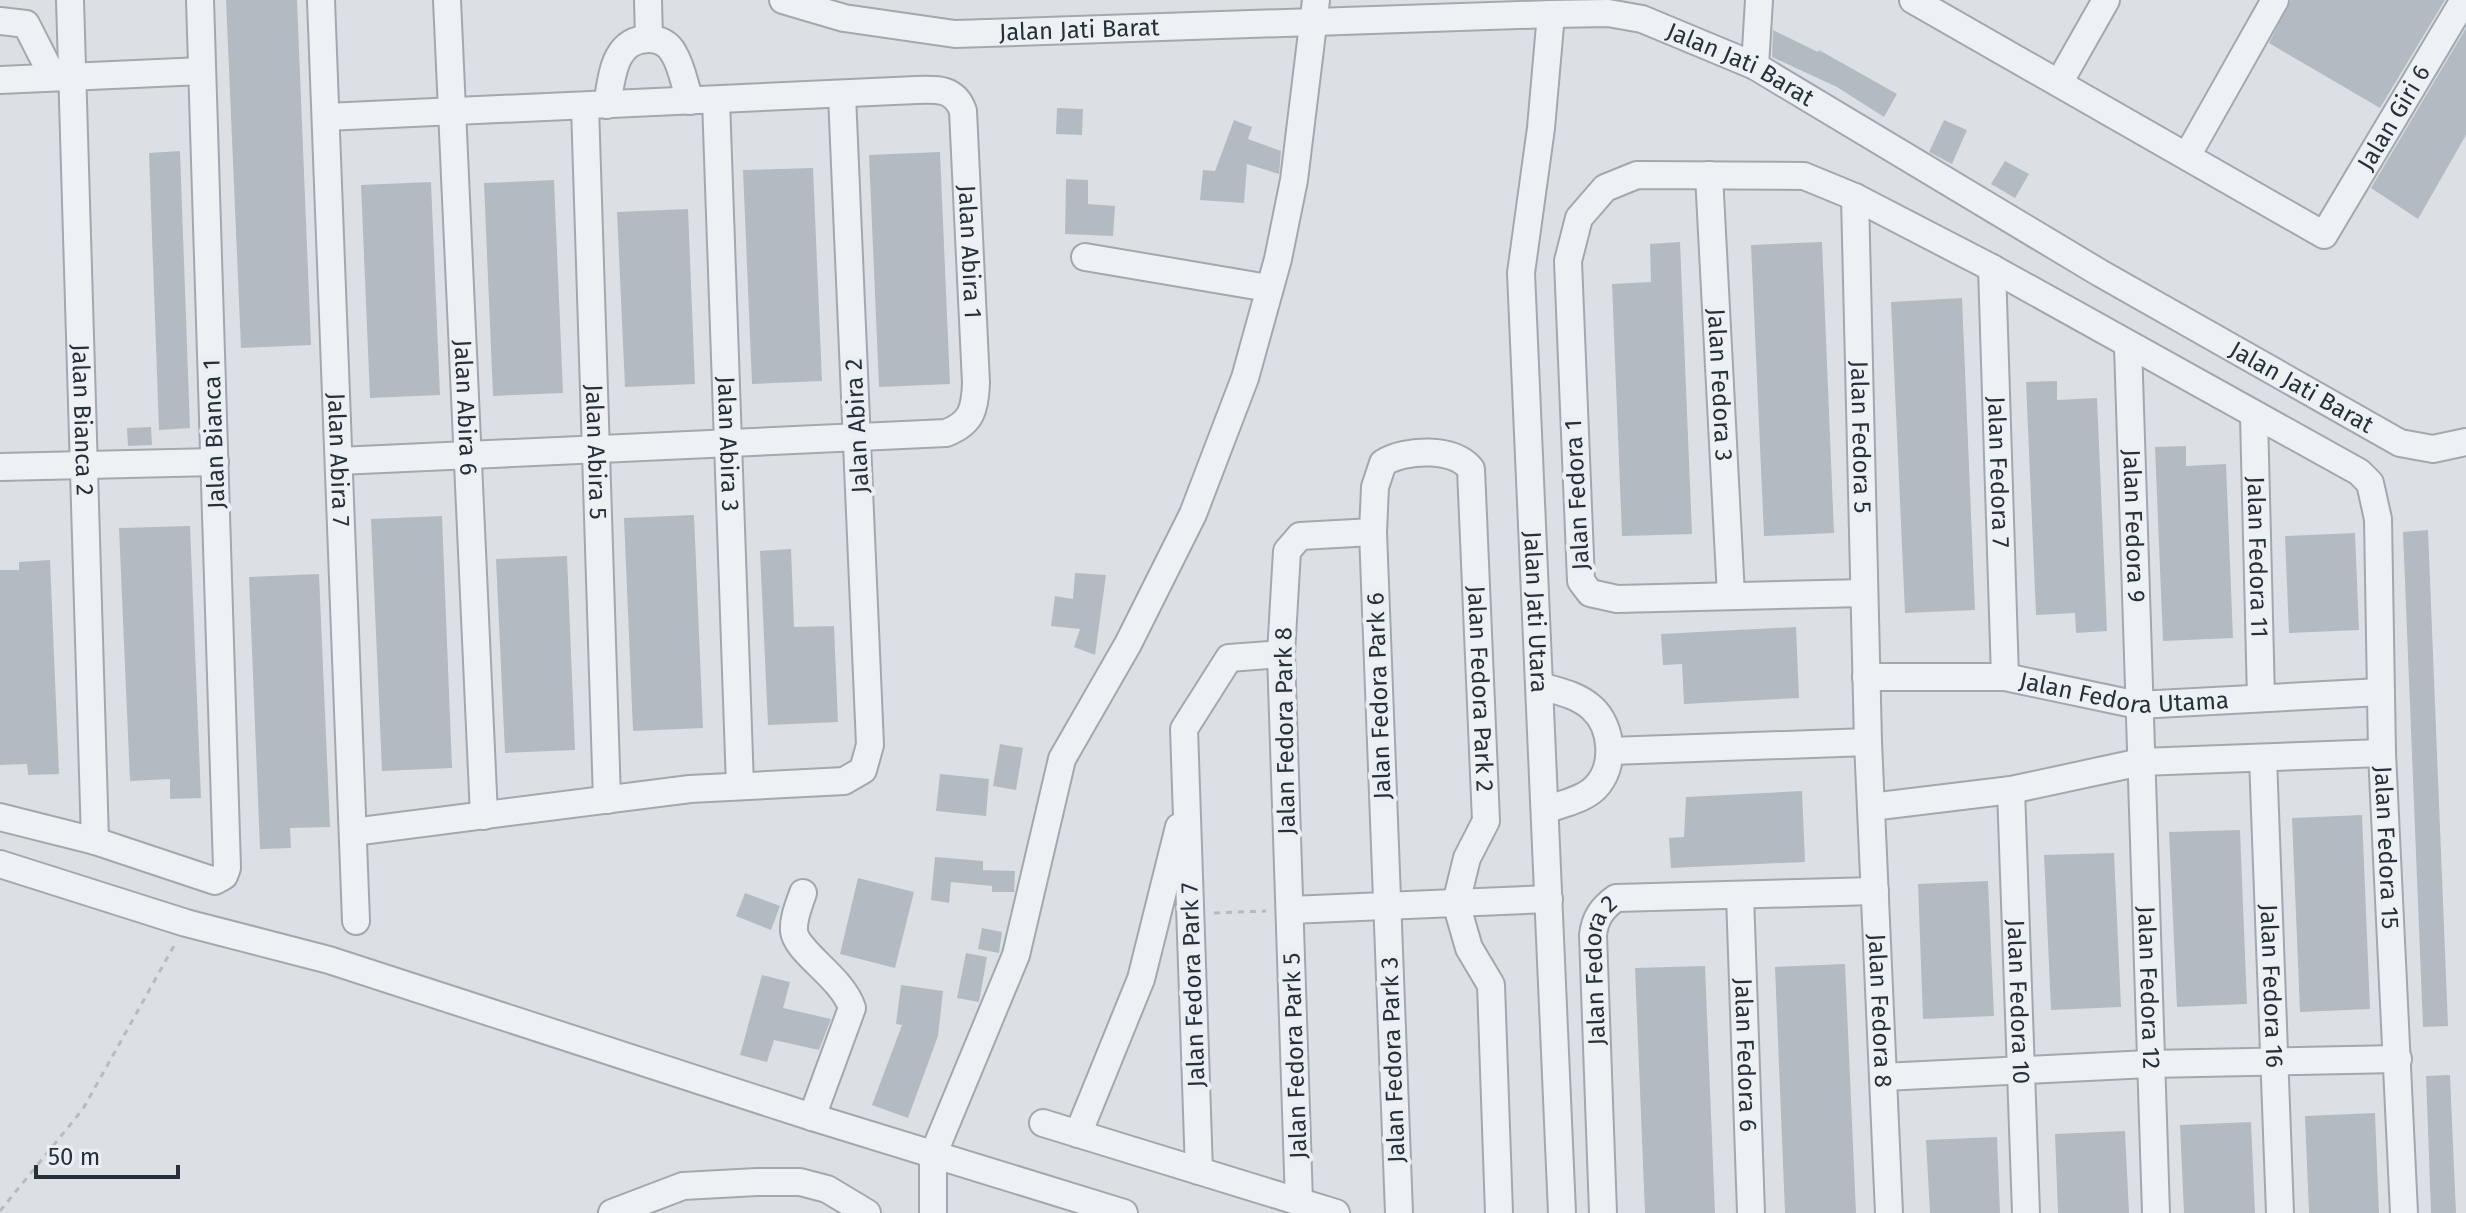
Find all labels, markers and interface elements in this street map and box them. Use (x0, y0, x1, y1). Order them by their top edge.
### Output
street label: Jalan Jati Barat (998, 13, 1160, 47)
street label: Jalan Jati Barat (1663, 17, 1819, 112)
street label: Jalan Giri 6 (2352, 60, 2436, 175)
street label: Jalan Abira 1 (953, 184, 987, 319)
street label: Jalan Fedora 3 (1702, 308, 1738, 462)
street label: Jalan Jati Barat (2225, 335, 2379, 439)
street label: Jalan Abira 6 (448, 339, 483, 476)
street label: Jalan Bianca 2 (66, 344, 99, 496)
street label: Jalan Abira 2 (839, 358, 875, 494)
street label: Jalan Bianca 1 (197, 359, 231, 509)
street label: Jalan Fedora 5 (1845, 360, 1877, 514)
street label: Jalan Abira 3 (712, 376, 744, 512)
street label: Jalan Abira 5 (580, 384, 612, 520)
street label: Jalan Abira 7 (322, 392, 355, 527)
street label: Jalan Fedora 7 (1982, 396, 2015, 548)
street label: Jalan Fedora 1 (1559, 419, 1595, 571)
street label: Jalan Fedora 9 (2117, 449, 2150, 603)
street label: Jalan Fedora 11 (2241, 476, 2273, 638)
street label: Jalan Jati Utara (1518, 530, 1553, 693)
street label: Jalan Fedora Park 2 (1462, 585, 1499, 792)
street label: Jalan Fedora Park 6 (1361, 592, 1397, 800)
street label: Jalan Fedora Park 8 (1269, 627, 1301, 835)
street label: Jalan Fedora Utama (2017, 666, 2230, 719)
street label: Jalan Fedora 15 (2369, 765, 2404, 930)
street label: Jalan Fedora Park 7 (1175, 882, 1211, 1088)
street label: Jalan Fedora 2 (1579, 889, 1623, 1046)
street label: Jalan Fedora 16 (2254, 903, 2289, 1068)
street label: Jalan Fedora 12 (2132, 906, 2165, 1070)
street label: Jalan Fedora 10 (2002, 919, 2035, 1085)
street label: Jalan Fedora 8 (1863, 933, 1897, 1088)
street label: Jalan Fedora Park 5 (1277, 952, 1313, 1160)
street label: Jalan Fedora Park 3 (1375, 956, 1411, 1164)
street label: Jalan Fedora 6 (1729, 978, 1762, 1132)
scale bar (36, 1129, 178, 1179)
text: 50 m (48, 1143, 100, 1171)

